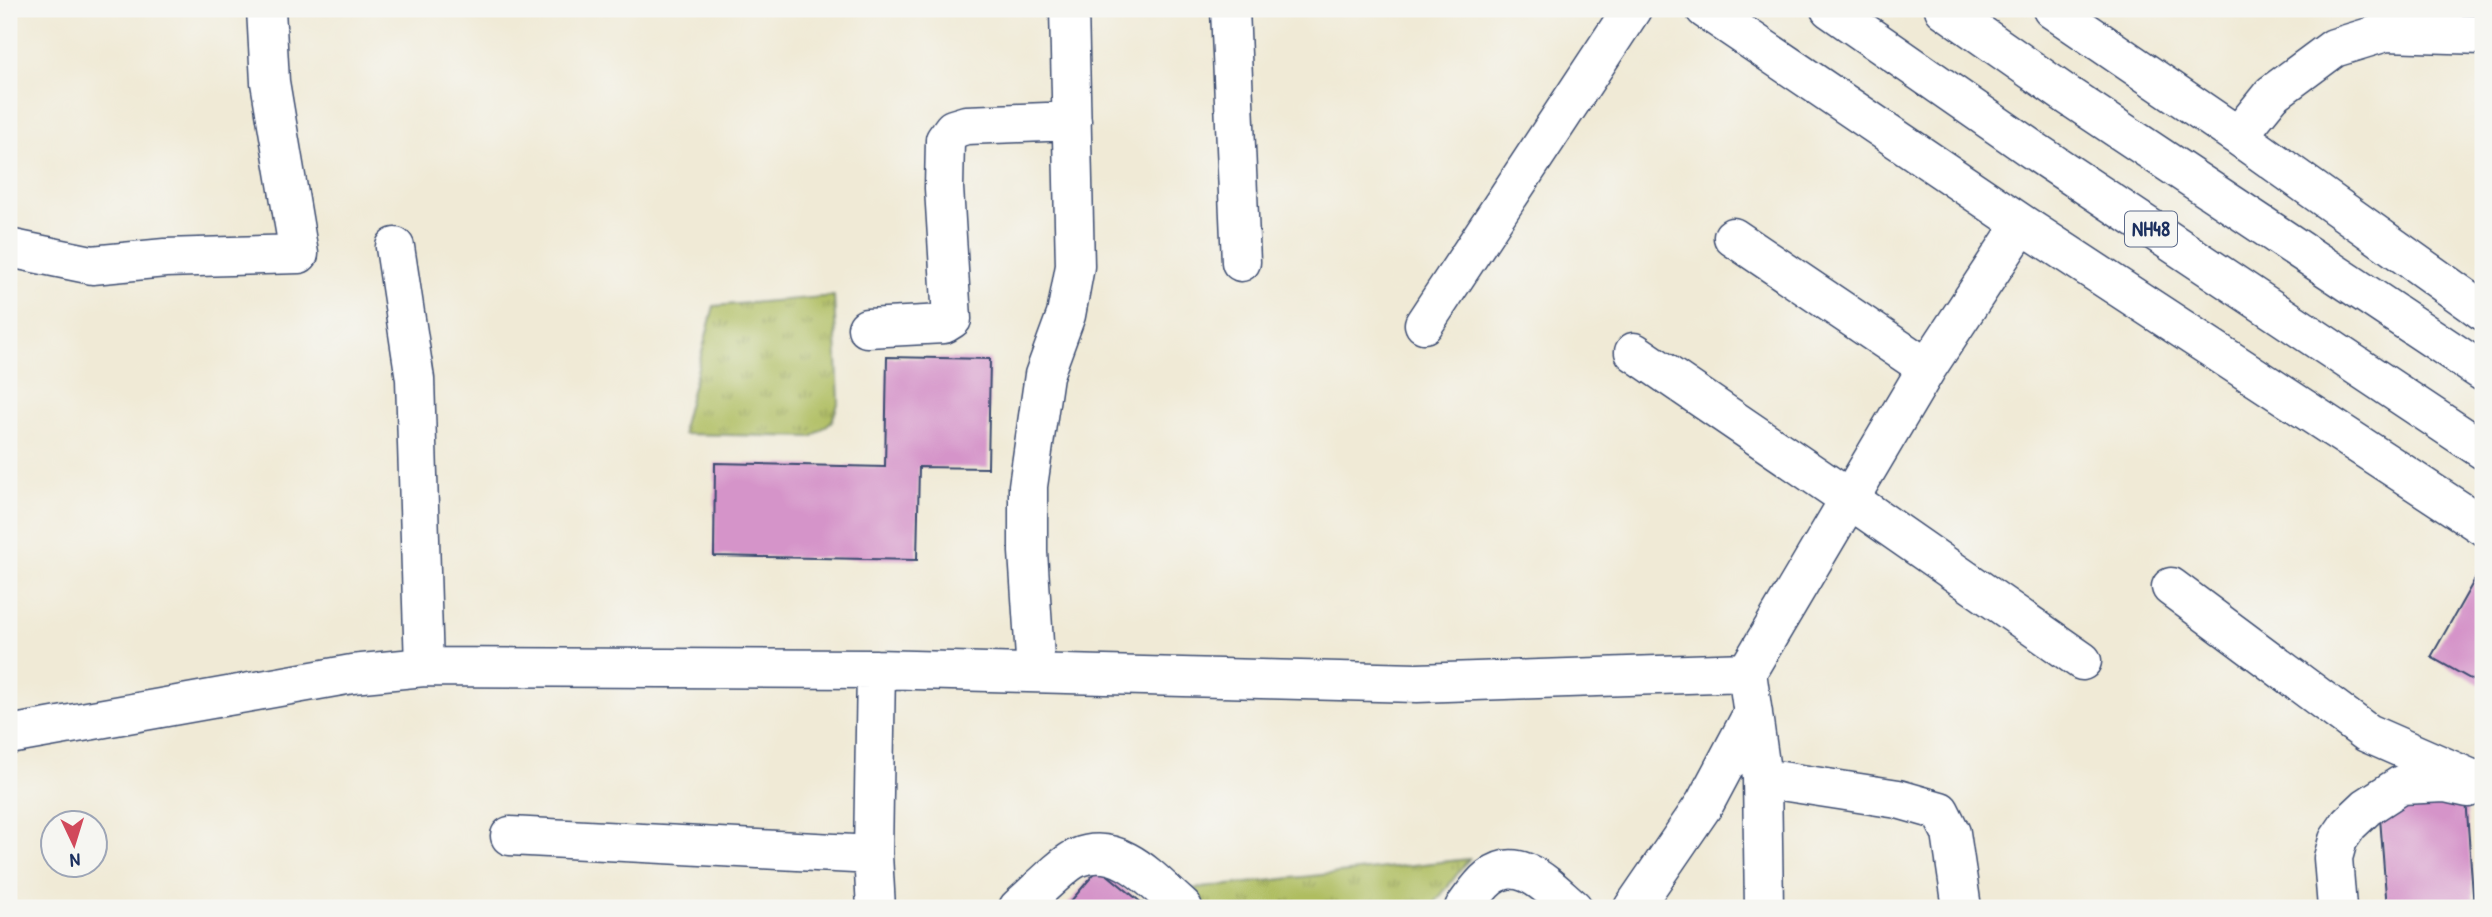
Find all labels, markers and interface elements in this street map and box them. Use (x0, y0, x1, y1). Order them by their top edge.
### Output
road number: NH48 (2125, 212, 2177, 246)
north arrow (38, 808, 108, 878)
text: N (69, 848, 81, 874)

